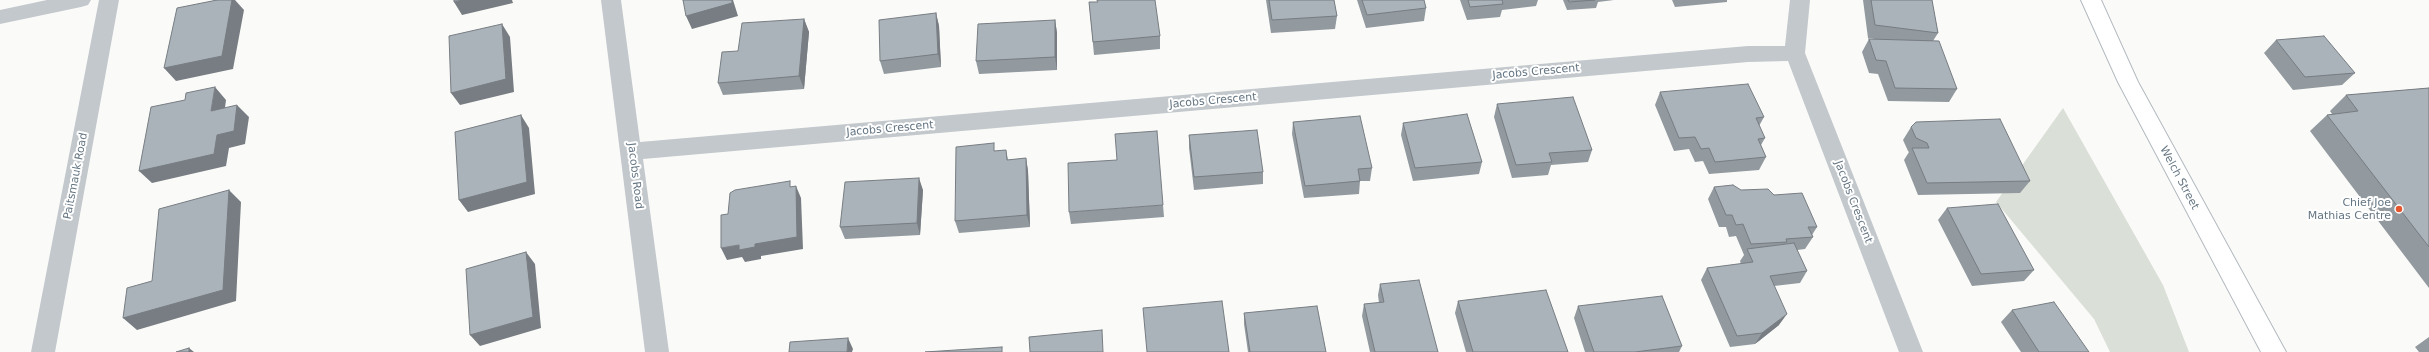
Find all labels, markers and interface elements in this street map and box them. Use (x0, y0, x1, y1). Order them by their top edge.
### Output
street label: Jacobs Crescent (1492, 62, 1580, 82)
street label: Jacobs Crescent (1169, 91, 1257, 111)
street label: Jacobs Crescent (846, 119, 934, 139)
street label: Paitsmauk Road (61, 132, 91, 220)
street label: Jacobs Road (624, 142, 646, 210)
street label: Welch Street (2157, 144, 2201, 212)
street label: Jacobs Crescent (1831, 159, 1875, 245)
place label: Chief Joe Mathias Centre (2308, 196, 2391, 222)
marker: Chief Joe Mathias Centre (2394, 204, 2404, 214)

